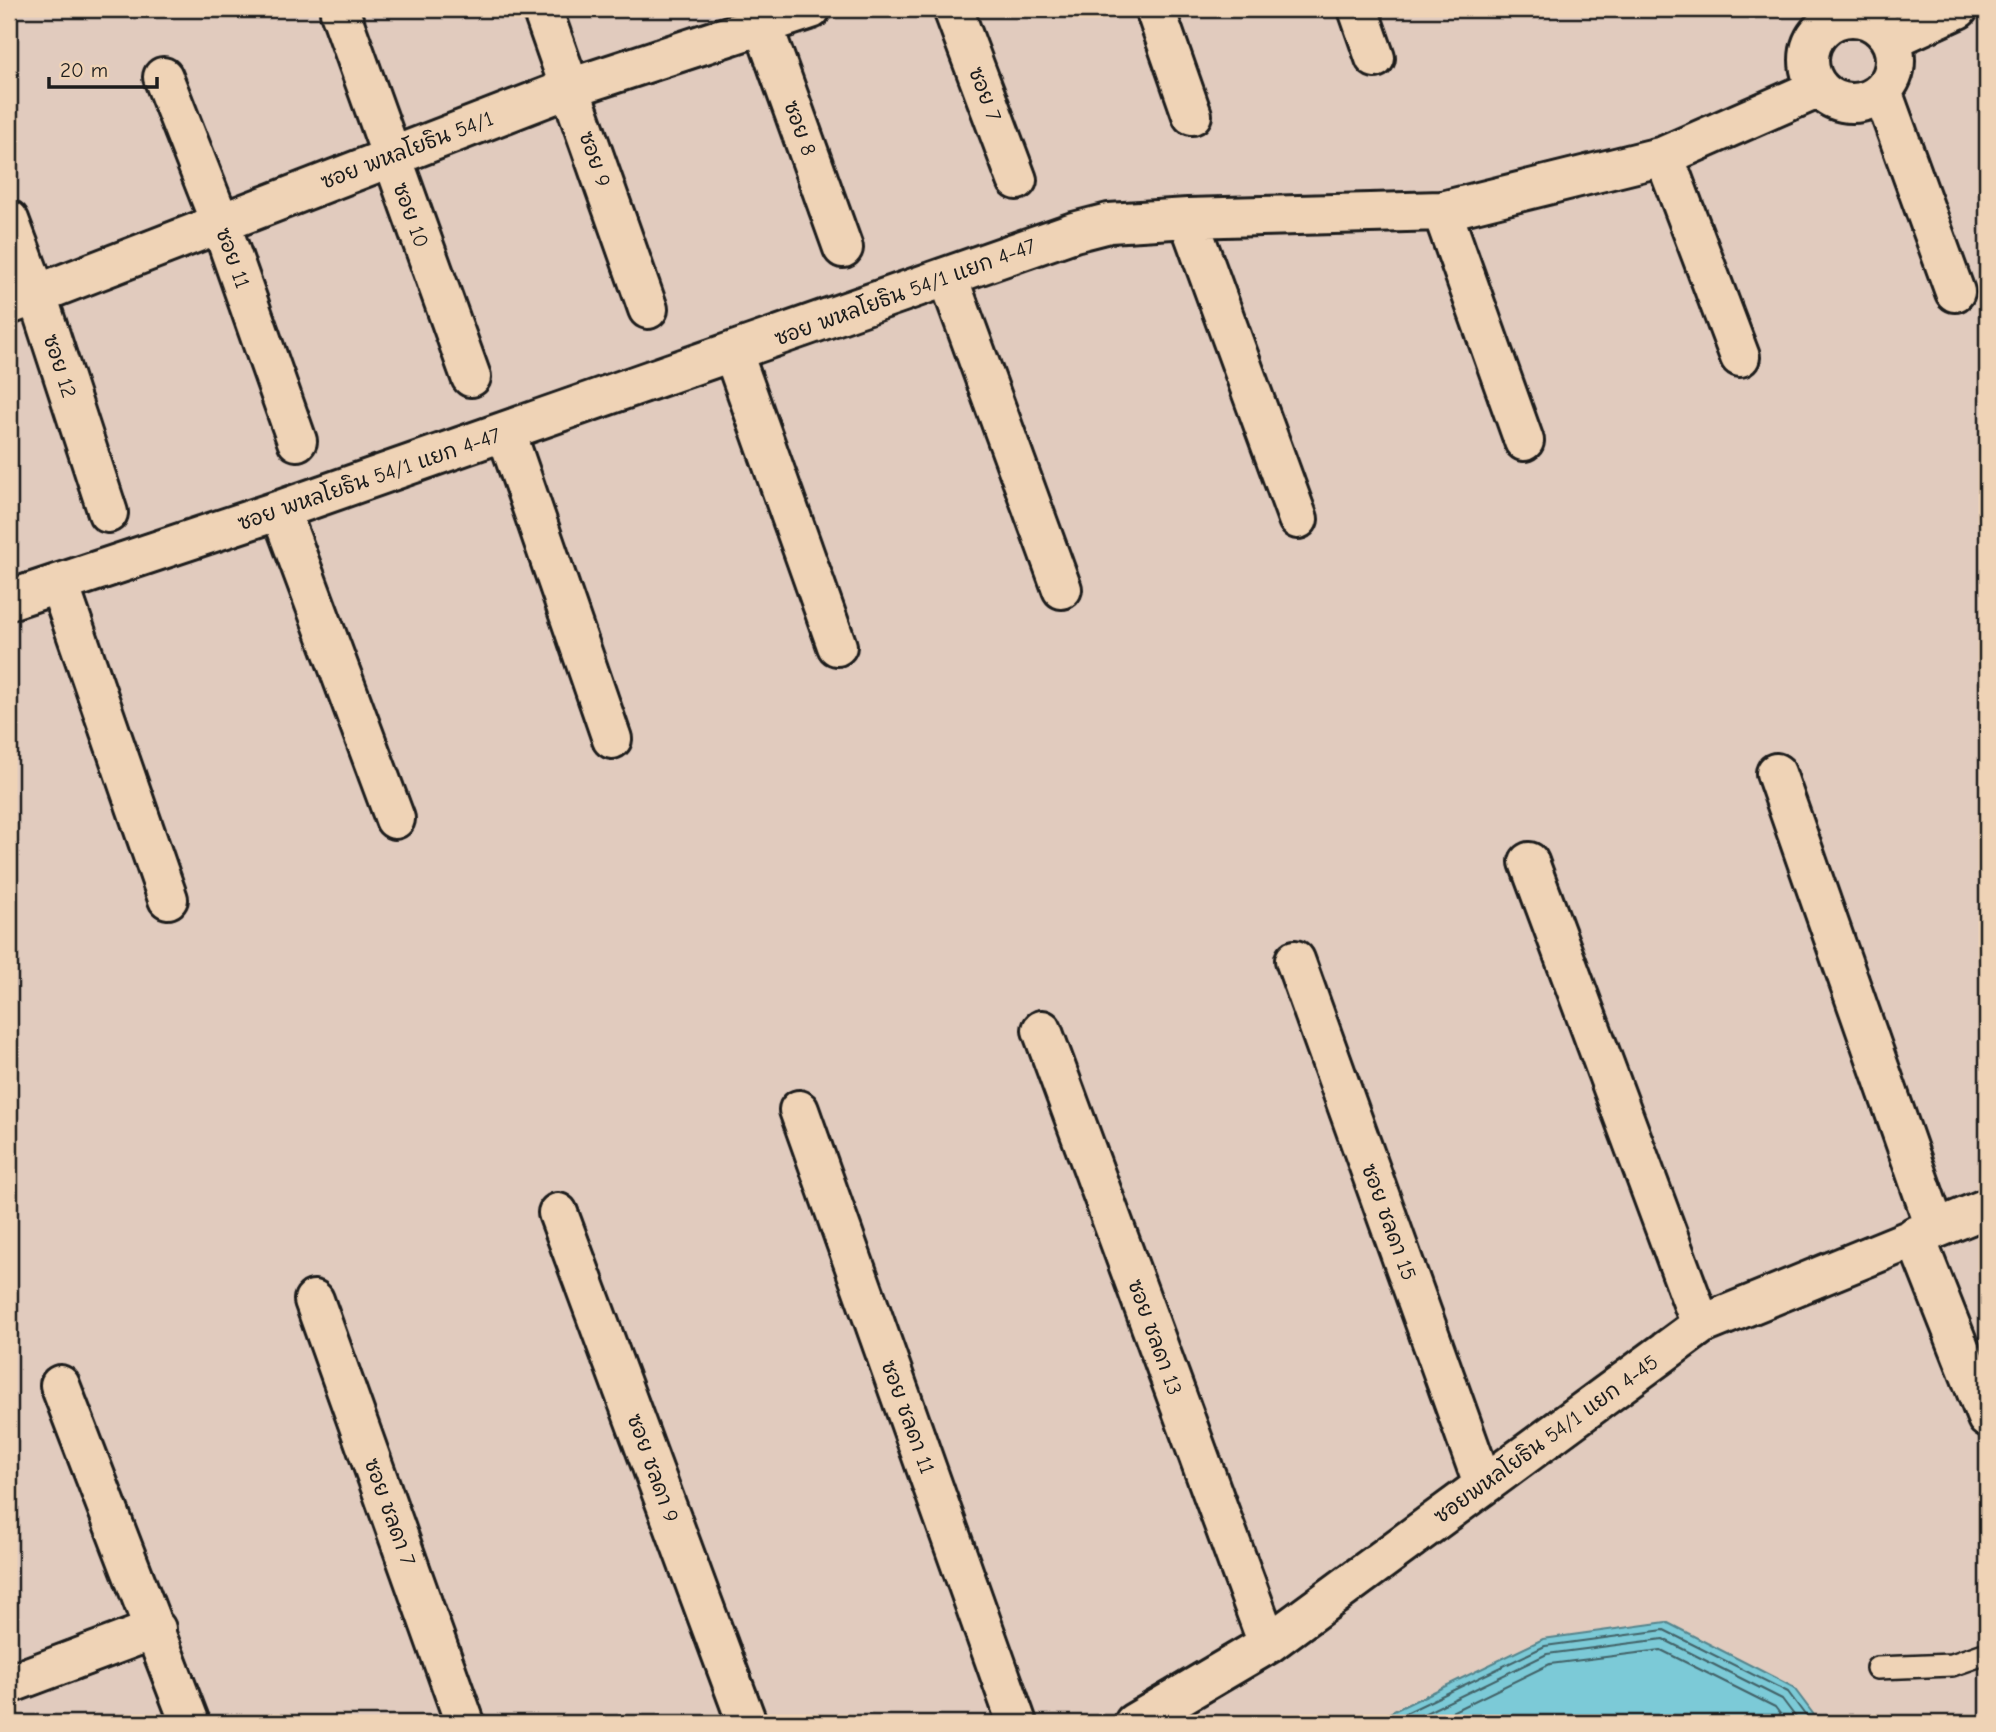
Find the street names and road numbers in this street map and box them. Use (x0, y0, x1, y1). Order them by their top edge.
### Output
street label: ซอย 7 (964, 64, 1006, 125)
street label: ซอย 8 (779, 97, 821, 159)
street label: ซอย พหลโยธิน 54/1 (317, 105, 497, 194)
street label: ซอย 9 (574, 128, 616, 190)
street label: ซอย 10 (388, 179, 434, 251)
street label: ซอย 11 (211, 224, 255, 292)
street label: ซอย พหลโยธิน 54/1 แยก 4-47 (771, 233, 1039, 351)
street label: ซอย 12 (38, 331, 82, 401)
street label: ซอย พหลโยธิน 54/1 แยก 4-47 (234, 422, 504, 535)
street label: ซอย ชลดา 15 (1357, 1161, 1421, 1283)
street label: ซอย ชลดา 13 (1123, 1276, 1187, 1398)
street label: ซอยพหลโยธิน 54/1 แยก 4-45 (1429, 1349, 1663, 1528)
street label: ซอย ชลดา 11 (876, 1357, 940, 1477)
street label: ซอย ชลดา 9 (622, 1411, 684, 1525)
street label: ซอย ชลดา 7 (360, 1455, 421, 1569)

